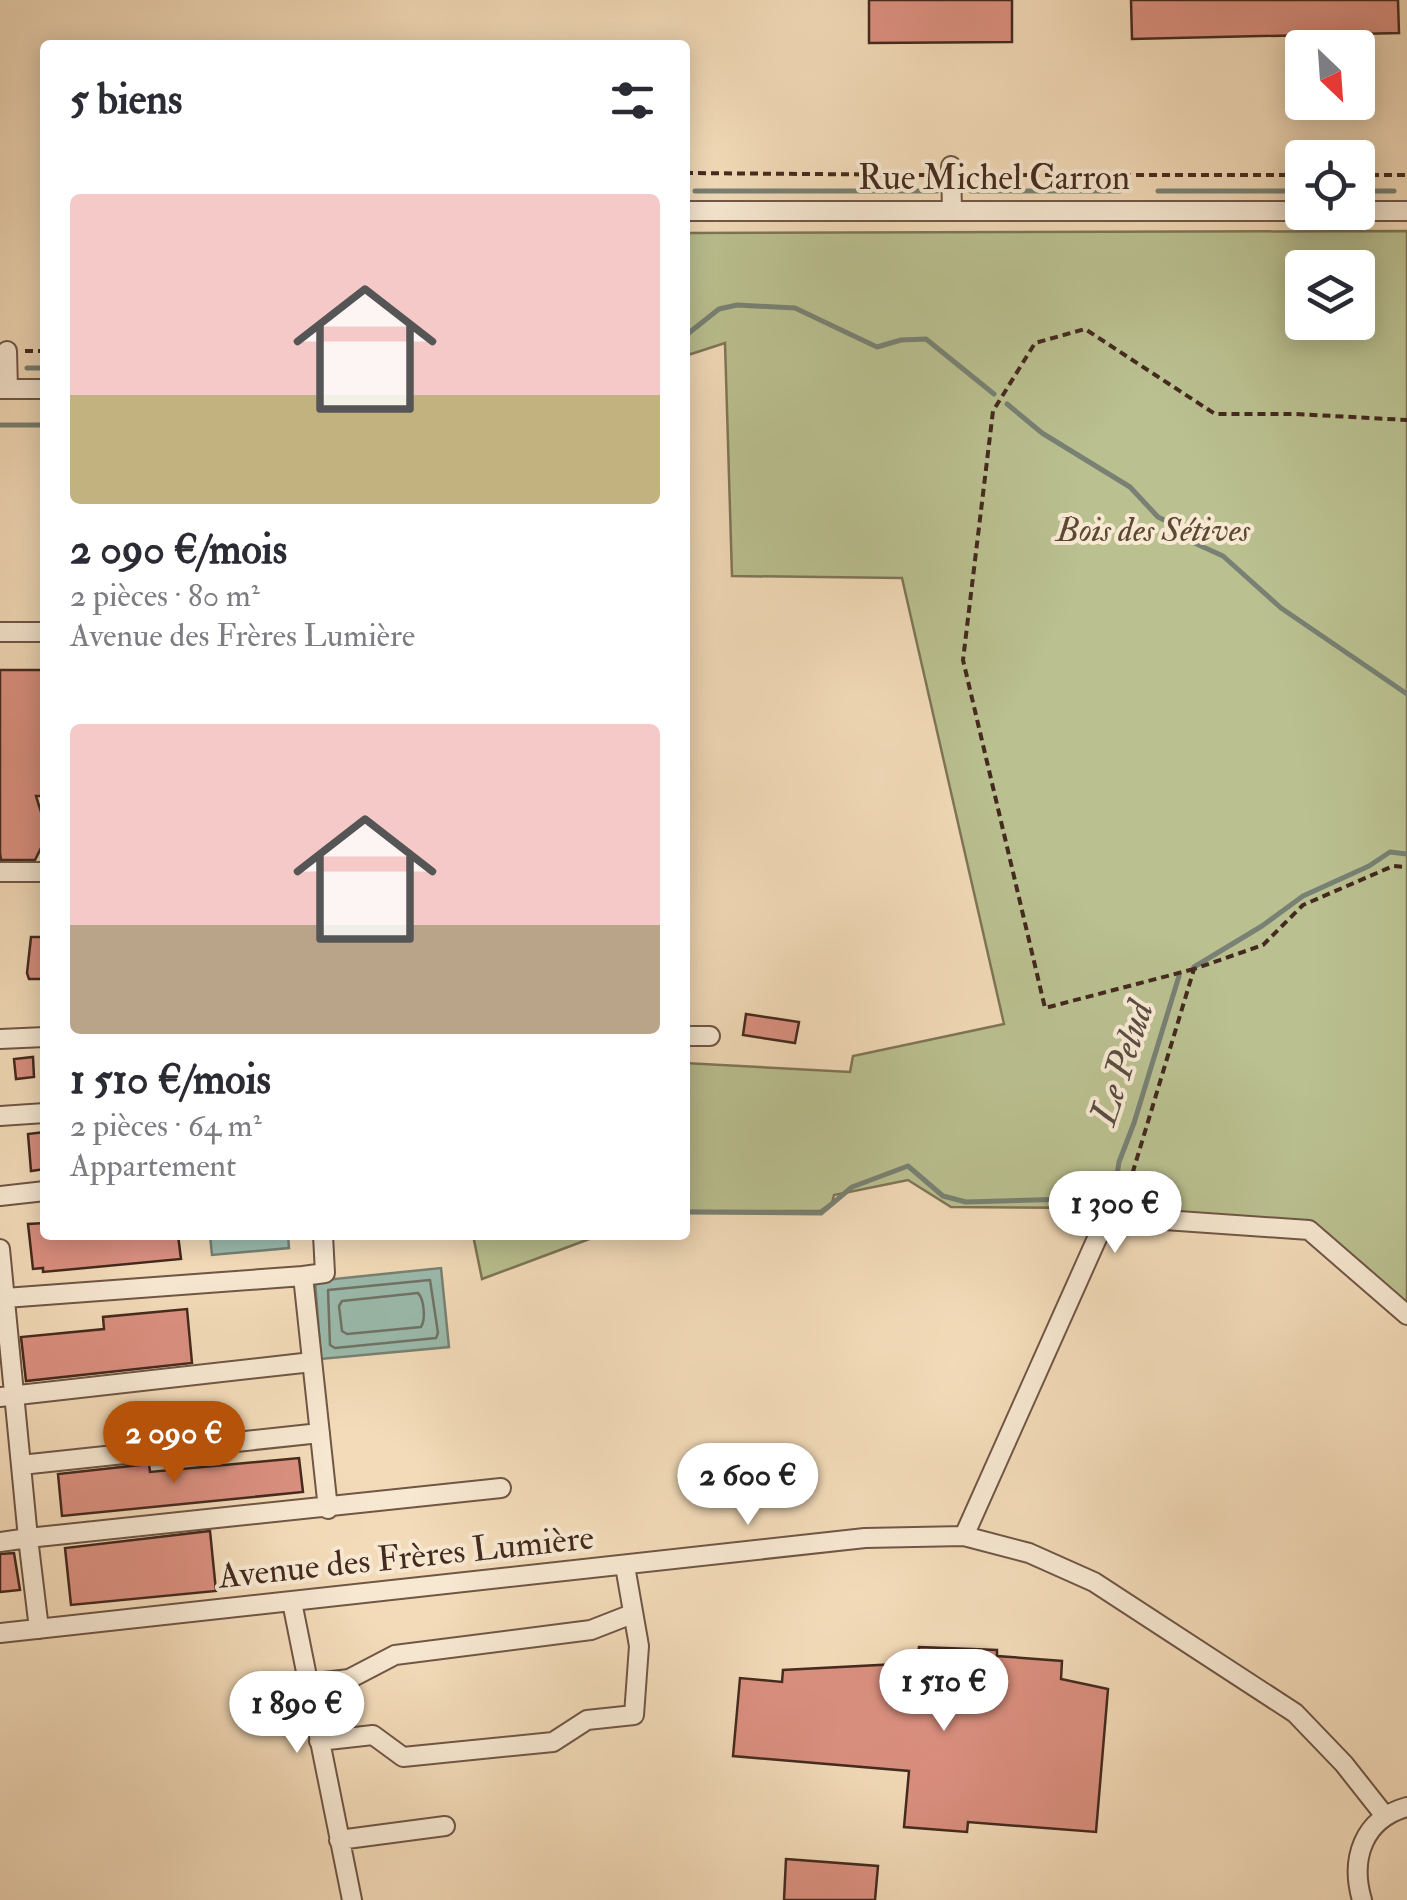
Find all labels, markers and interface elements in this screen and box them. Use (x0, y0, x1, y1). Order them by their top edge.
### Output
north arrow (1285, 30, 1375, 120)
map controls (1285, 30, 1375, 340)
icon: filters (605, 73, 660, 128)
text: 5 biens (70, 74, 182, 126)
button: locate (1285, 140, 1375, 230)
street label: Rue Michel Carron (858, 156, 1130, 200)
button: layers (1285, 250, 1375, 340)
icon: home (275, 259, 455, 439)
park label: Bois des Sétives (1054, 508, 1251, 552)
text: 2 090 €/mois (70, 524, 287, 576)
text: 2 pièces · 80 m² (70, 576, 260, 616)
text: Avenue des Frères Lumière (70, 616, 415, 656)
icon: home (275, 789, 455, 969)
water label: Le Pelud (1079, 993, 1165, 1133)
text: 1 510 €/mois (70, 1054, 271, 1106)
text: 2 pièces · 64 m² (70, 1106, 262, 1146)
text: Appartement (70, 1146, 236, 1186)
pin: 1 300 € (1023, 1171, 1207, 1256)
text: 1 300 € (1071, 1183, 1159, 1223)
pin: 2 090 € (82, 1401, 266, 1486)
text: 2 090 € (125, 1413, 223, 1453)
pin: 2 600 € (656, 1443, 840, 1528)
text: 2 600 € (699, 1455, 797, 1495)
street label: Avenue des Frères Lumière (215, 1515, 596, 1599)
pin: 1 510 € (852, 1649, 1036, 1734)
text: 1 510 € (901, 1661, 987, 1701)
pin: 1 890 € (205, 1671, 389, 1756)
text: 1 890 € (251, 1683, 343, 1723)

